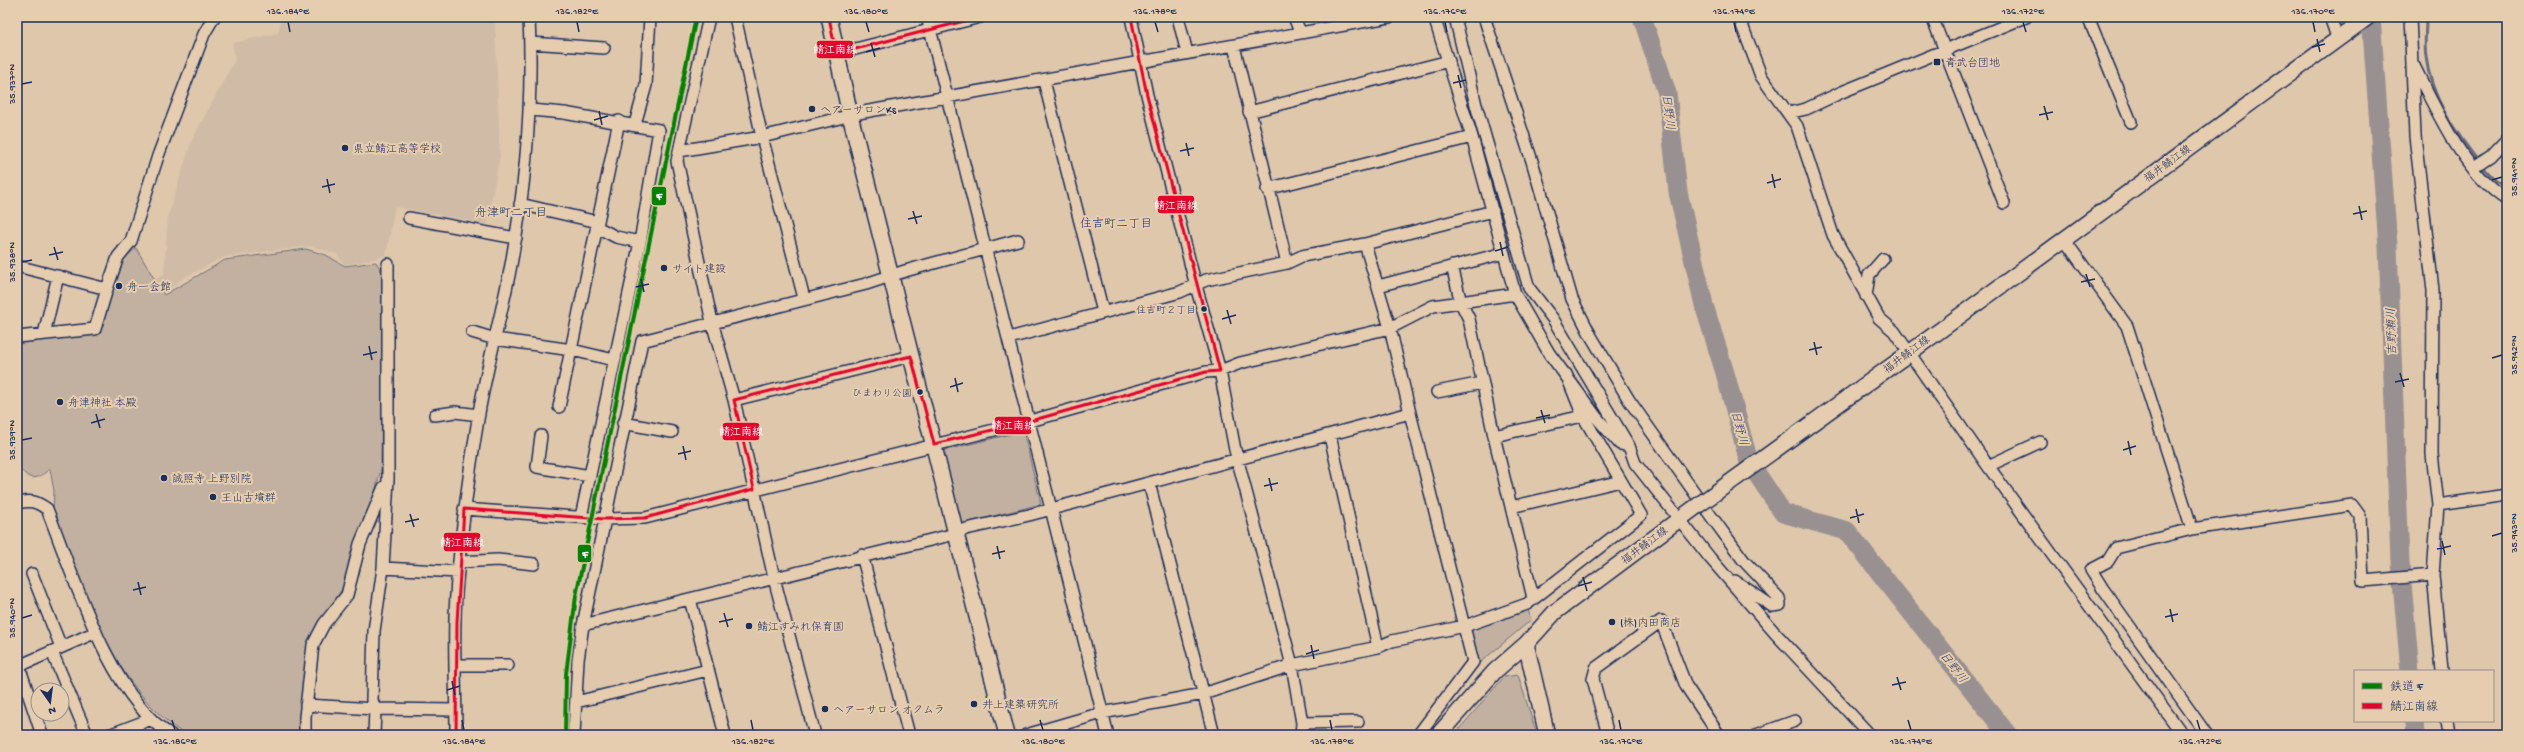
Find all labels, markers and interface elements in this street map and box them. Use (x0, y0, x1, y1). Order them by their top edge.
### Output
text: 136.184°E (266, 6, 310, 18)
text: 136.182°E (555, 6, 599, 18)
text: 136.180°E (843, 6, 888, 18)
text: 136.178°E (1133, 6, 1177, 18)
text: 136.176°E (1423, 6, 1467, 18)
text: 136.174°E (1712, 6, 1756, 18)
text: 136.172°E (2001, 6, 2045, 18)
text: 136.170°E (2290, 6, 2335, 18)
line badge: 鯖江南線 (816, 40, 854, 59)
text: 鯖江南線 (813, 43, 857, 57)
marker: 青武台団地 (1932, 57, 1942, 67)
place label: 青武台団地 (1945, 57, 2000, 70)
text: 35.937°N (7, 64, 19, 105)
water label: 日野川 (1658, 93, 1677, 131)
marker: ヘアーサロンKs (807, 104, 817, 114)
place label: ヘアーサロンKs (820, 105, 897, 117)
marker: 県立鯖江高等学校 (340, 143, 350, 153)
place label: 県立鯖江高等学校 (353, 143, 441, 156)
street label: 福井鯖江線 (2142, 143, 2194, 186)
text: 35.941°N (2509, 157, 2521, 197)
line badge: F (651, 186, 667, 206)
text: F (655, 192, 663, 204)
line badge: 鯖江南線 (1157, 195, 1195, 214)
text: 鯖江南線 (1154, 199, 1198, 213)
district label: 舟津町二丁目 (475, 206, 547, 221)
district label: 住吉町二丁目 (1080, 217, 1152, 232)
text: 35.938°N (7, 241, 19, 283)
marker: サイト建設 (659, 263, 669, 273)
place label: サイト建設 (672, 263, 726, 276)
marker: 舟一会館 (114, 281, 124, 291)
place label: 舟一会館 (127, 281, 171, 294)
marker: 住吉町２丁目 (1199, 304, 1209, 314)
place label: 住吉町２丁目 (1136, 305, 1196, 317)
water label: 吉野瀬川 (2384, 308, 2401, 356)
street label: 福井鯖江線 (1881, 333, 1933, 377)
text: 35.942°N (2509, 335, 2521, 376)
marker: ひまわり公園 (915, 387, 925, 397)
place label: ひまわり公園 (852, 388, 912, 400)
marker: 舟津神社 本殿 (55, 397, 65, 407)
place label: 舟津神社 本殿 (68, 397, 137, 410)
water label: 日野川 (1727, 409, 1750, 448)
line badge: 鯖江南線 (994, 416, 1032, 435)
text: 鯖江南線 (991, 419, 1035, 433)
text: 35.939°N (7, 420, 19, 461)
line badge: 鯖江南線 (722, 422, 760, 441)
text: 鯖江南線 (719, 425, 763, 439)
marker: 誠照寺 上野別院 (159, 473, 169, 483)
place label: 誠照寺 上野別院 (172, 473, 252, 486)
marker: 王山古墳群 (208, 492, 218, 502)
place label: 王山古墳群 (221, 492, 276, 505)
text: 35.943°N (2509, 513, 2521, 554)
street label: 福井鯖江線 (1619, 524, 1671, 568)
line badge: 鯖江南線 (443, 532, 481, 552)
text: 鯖江南線 (440, 536, 484, 550)
line badge: F (577, 544, 592, 563)
text: F (581, 550, 589, 562)
text: 35.940°N (7, 598, 19, 639)
marker: (株)内田商店 (1607, 617, 1617, 627)
place label: (株)内田商店 (1620, 617, 1681, 630)
marker: 鯖江すみれ保育園 (744, 621, 754, 631)
place label: 鯖江すみれ保育園 (757, 621, 844, 634)
water label: 日野川 (1936, 649, 1970, 687)
legend (2354, 670, 2494, 722)
text: 鉄道 F (2390, 680, 2424, 695)
north arrow (30, 682, 70, 722)
marker: 井上建築研究所 (969, 699, 979, 709)
place label: 井上建築研究所 (982, 699, 1059, 712)
text: 鯖江南線 (2390, 700, 2438, 715)
text: N (47, 703, 57, 716)
marker: ヘアーサロン オクムラ (820, 704, 830, 714)
place label: ヘアーサロン オクムラ (833, 705, 945, 717)
text: 136.186°E (153, 736, 197, 748)
text: 136.184°E (442, 736, 486, 748)
text: 136.182°E (731, 736, 775, 748)
text: 136.180°E (1020, 736, 1065, 748)
text: 136.178°E (1310, 736, 1354, 748)
text: 136.176°E (1599, 736, 1643, 748)
text: 136.174°E (1889, 736, 1933, 748)
text: 136.172°E (2178, 736, 2222, 748)

